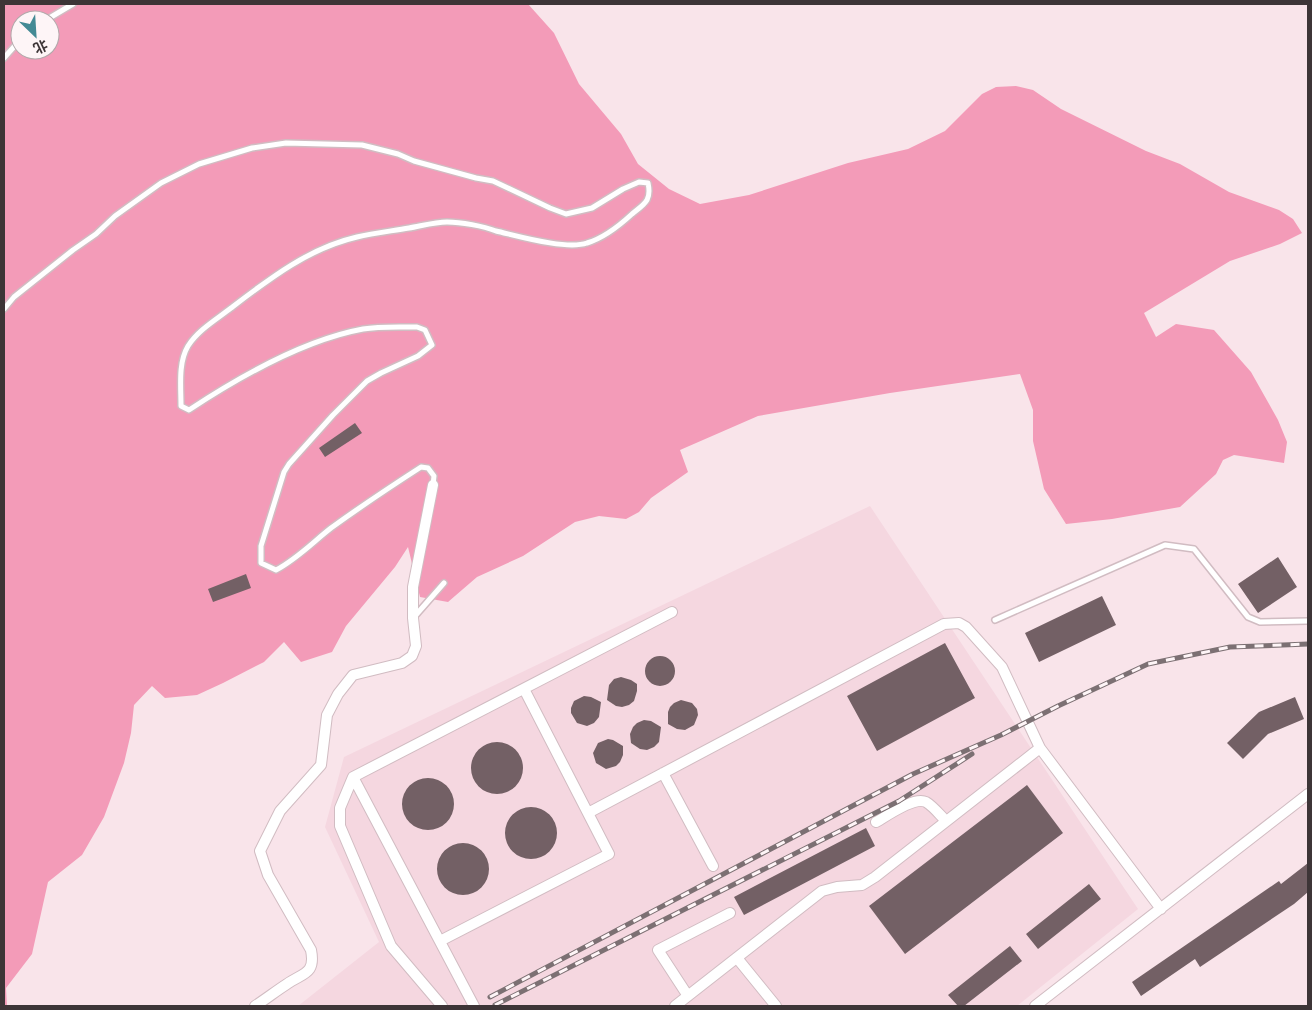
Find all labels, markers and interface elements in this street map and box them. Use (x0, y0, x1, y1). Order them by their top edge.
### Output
north arrow (10, 10, 60, 60)
text: 北 (31, 37, 50, 57)

